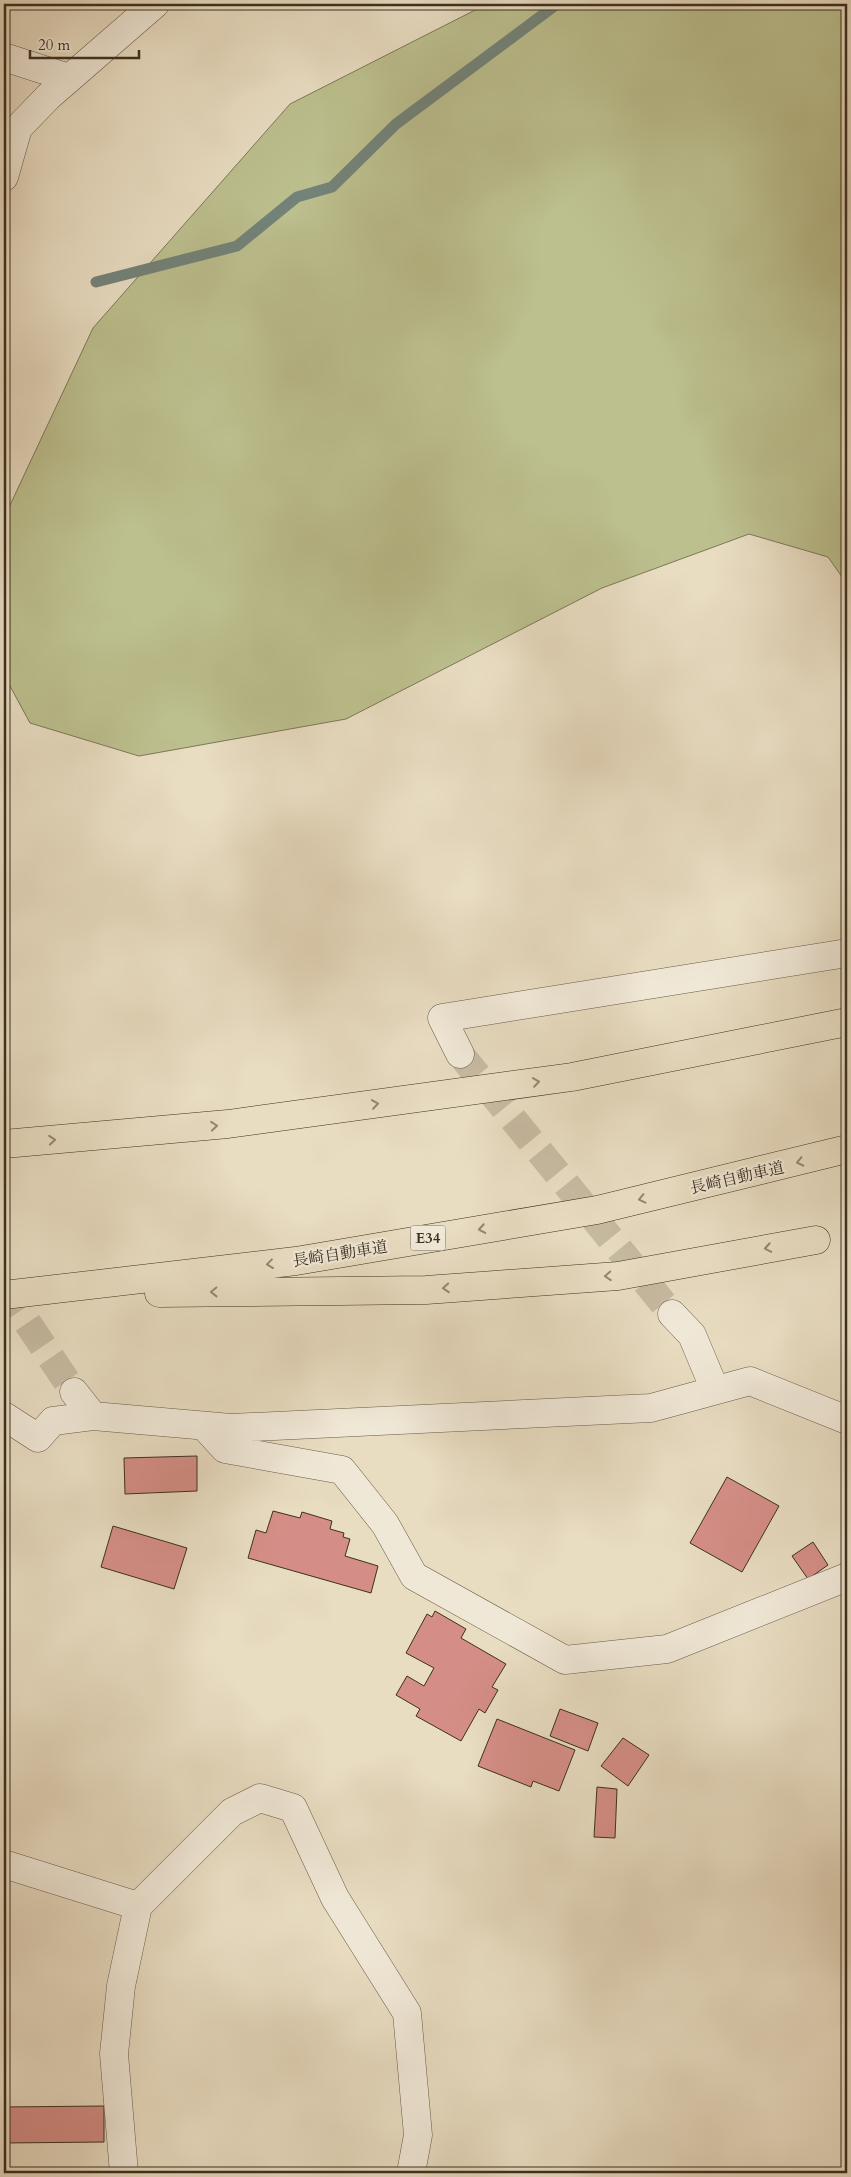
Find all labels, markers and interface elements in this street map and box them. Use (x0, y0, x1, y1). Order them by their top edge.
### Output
scale bar (30, 28, 139, 60)
text: 20 m (38, 35, 70, 55)
one-way arrow (532, 1077, 540, 1088)
one-way arrow (372, 1099, 380, 1110)
one-way arrow (210, 1120, 218, 1131)
one-way arrow (49, 1135, 57, 1146)
street label: 長崎自動車道 (688, 1156, 786, 1199)
one-way arrow (796, 1156, 805, 1167)
one-way arrow (637, 1193, 646, 1204)
one-way arrow (478, 1224, 487, 1234)
road number: E34 (410, 1226, 446, 1250)
street label: 長崎自動車道 (291, 1236, 389, 1272)
one-way arrow (764, 1243, 773, 1253)
one-way arrow (266, 1258, 274, 1269)
one-way arrow (604, 1271, 612, 1282)
one-way arrow (442, 1283, 450, 1294)
one-way arrow (210, 1287, 218, 1297)

